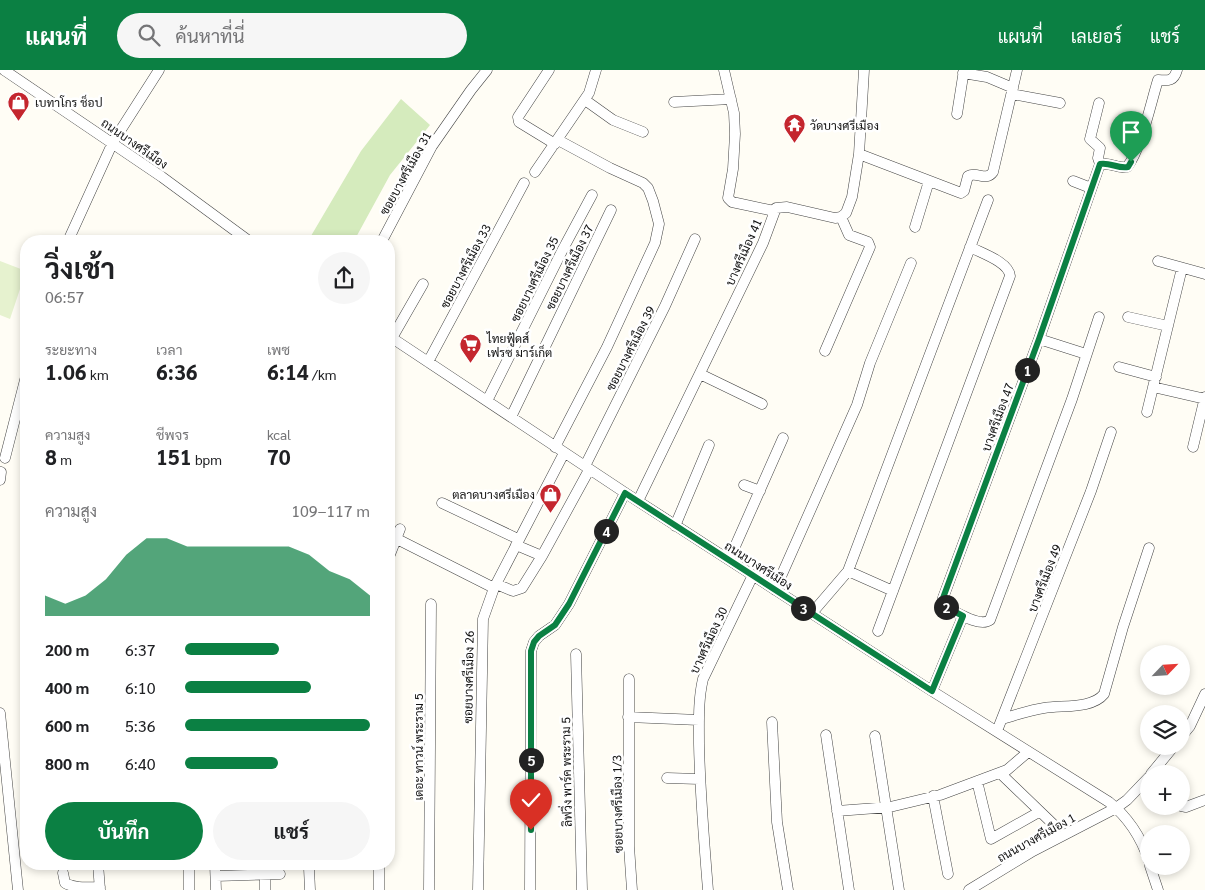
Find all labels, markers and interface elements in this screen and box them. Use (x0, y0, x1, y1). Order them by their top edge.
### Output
search box (117, 13, 467, 58)
text: แผนที่ (25, 19, 87, 51)
icon: search (135, 21, 163, 49)
text: ค้นหาที่นี่ (175, 23, 245, 47)
text: แผนที่ (998, 24, 1043, 47)
text: เลเยอร์ (1071, 24, 1122, 47)
text: แชร์ (1150, 24, 1180, 47)
shop icon: เบทาโกร ช็อป (7, 90, 31, 121)
place label: เบทาโกร ช็อป (35, 94, 103, 110)
pin (1110, 111, 1152, 162)
temple icon: วัดบางศรีเมือง (782, 113, 806, 144)
street label: ถนนบางศรีเมือง (99, 114, 171, 172)
place label: วัดบางศรีเมือง (810, 117, 879, 133)
icon: arrive (1117, 118, 1145, 146)
street label: ซอยบางศรีเมือง 31 (375, 128, 435, 218)
street label: บางศรีเมือง 41 (721, 216, 765, 288)
street label: ซอยบางศรีเมือง 33 (436, 221, 494, 311)
street label: ซอยบางศรีเมือง 37 (541, 222, 597, 312)
street label: ซอยบางศรีเมือง 35 (506, 233, 562, 324)
text: วิ่งเช้า (45, 249, 115, 285)
button: share (318, 252, 370, 304)
text: 06:57 (45, 286, 84, 307)
street label: ซอยบางศรีเมือง 39 (602, 303, 658, 393)
place label: ไทยฟู้ดส์ เฟรซ มาร์เก็ต (486, 330, 552, 360)
supermarket icon: ไทยฟู้ดส์ เฟรซ มาร์เก็ต (459, 333, 483, 364)
text: ระยะทาง (45, 340, 97, 358)
text: เวลา (156, 340, 182, 358)
text: เพซ (267, 340, 290, 358)
text: 1.06 (45, 358, 87, 385)
text: 6:36 (156, 358, 198, 385)
text: 6:14 (267, 358, 309, 385)
pin: 1 (1014, 358, 1040, 382)
text: 1 (1024, 361, 1031, 379)
text: km (87, 365, 109, 383)
text: /km (309, 365, 337, 383)
street label: บางศรีเมือง 47 (977, 381, 1017, 453)
text: ความสูง (45, 425, 90, 443)
text: ชีพจร (156, 425, 189, 443)
text: kcal (267, 425, 291, 443)
text: 8 (45, 443, 57, 470)
text: 151 (156, 443, 192, 470)
text: 70 (267, 443, 291, 470)
text: m (57, 450, 72, 468)
text: bpm (192, 450, 222, 468)
shop icon: ตลาดบางศรีเมือง (539, 482, 563, 513)
place label: ตลาดบางศรีเมือง (452, 486, 535, 502)
text: ความสูง (45, 500, 97, 521)
text: 109–117 m (291, 500, 370, 521)
pin: 4 (594, 518, 618, 544)
text: 4 (603, 522, 610, 540)
street label: ถนนบางศรีเมือง (722, 537, 796, 593)
street label: บางศรีเมือง 49 (1024, 541, 1064, 614)
pin: 2 (934, 594, 958, 620)
pin: 3 (790, 596, 816, 620)
text: 2 (943, 598, 950, 616)
text: 3 (800, 599, 807, 617)
street label: บางศรีเมือง 30 (686, 604, 731, 676)
street label: ซอยบางศรีเมือง 26 (459, 630, 477, 724)
text: 200 m (45, 639, 89, 660)
text: 6:37 (125, 639, 155, 660)
north arrow (1140, 645, 1190, 695)
map controls (1140, 645, 1190, 875)
text: 400 m (45, 677, 89, 698)
text: 6:10 (125, 677, 155, 698)
street label: เดอะ ทาวน์ พระราม 5 (410, 693, 426, 800)
button: layers (1140, 705, 1190, 755)
text: 600 m (45, 715, 89, 736)
text: 5:36 (125, 715, 155, 736)
street label: ลิฟวิ่ง พาร์ค พระราม 5 (556, 717, 575, 827)
pin: 5 (518, 748, 544, 772)
text: 5 (528, 751, 535, 769)
text: 800 m (45, 753, 89, 774)
text: 6:40 (125, 753, 155, 774)
street label: ซอยบางศรีเมือง 1/3 (608, 754, 626, 853)
button: + (1140, 765, 1190, 815)
pin (510, 779, 552, 830)
icon: check (517, 786, 545, 814)
button: บันทึก (45, 802, 203, 860)
button: แชร์ (213, 802, 370, 860)
street label: ถนนบางศรีเมือง 1 (994, 809, 1078, 865)
button: − (1140, 825, 1190, 875)

